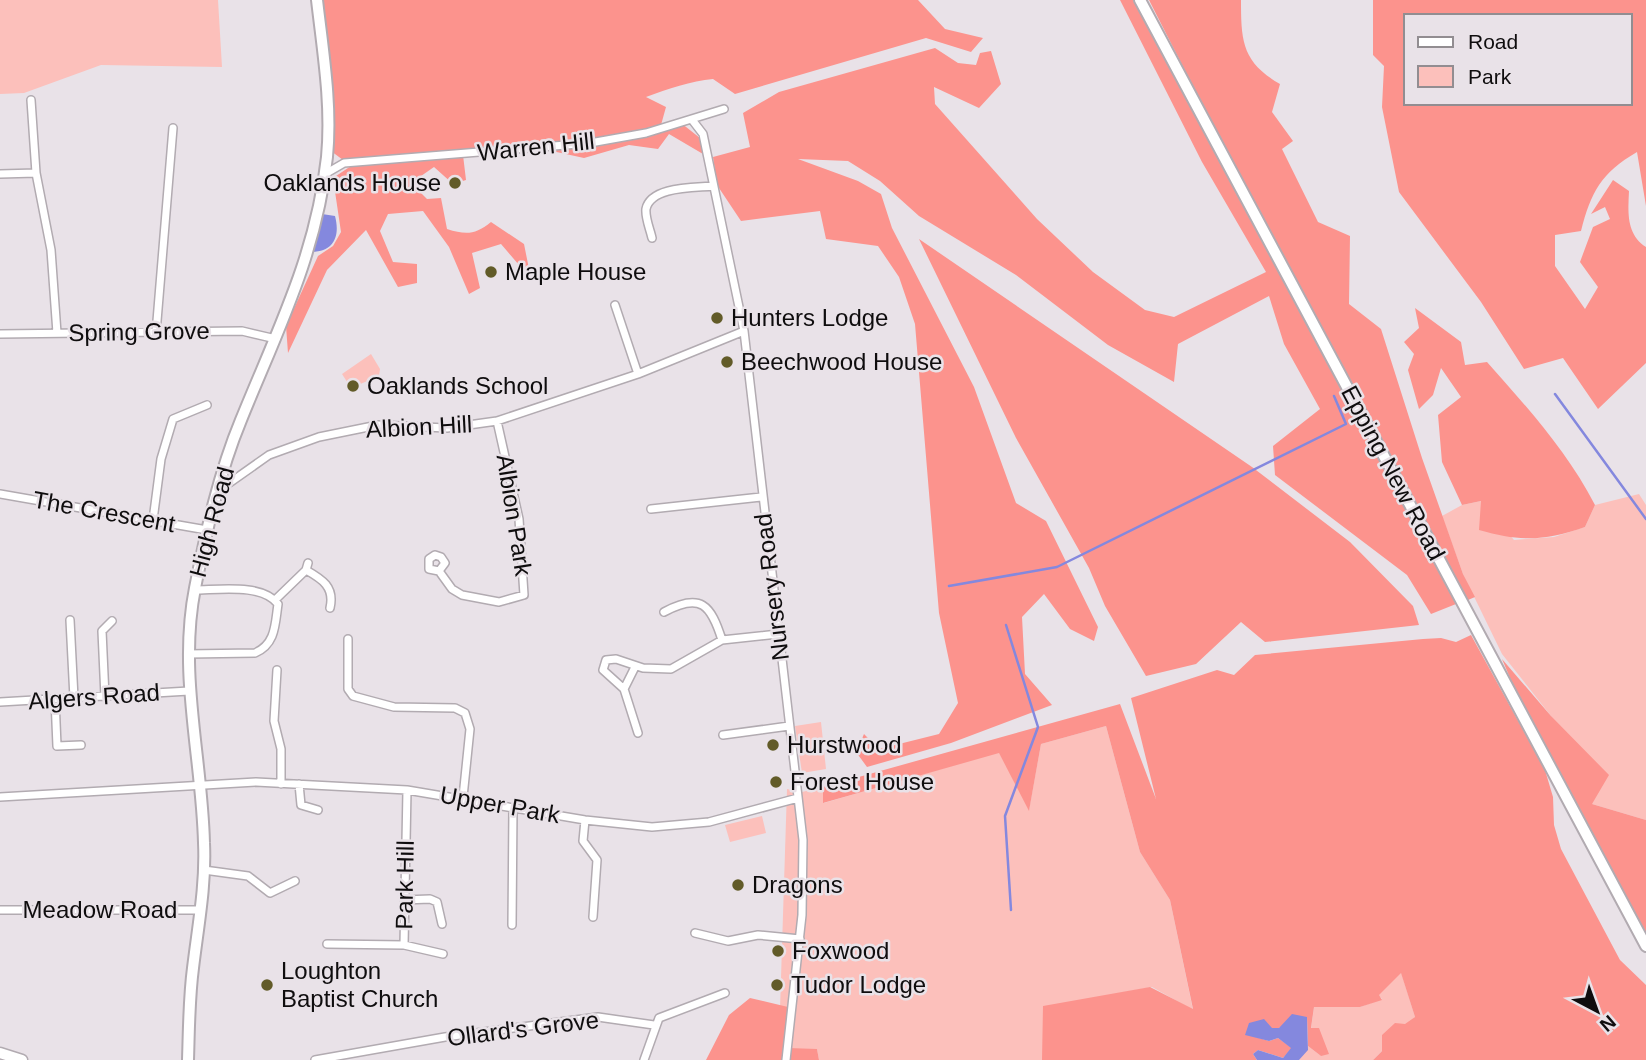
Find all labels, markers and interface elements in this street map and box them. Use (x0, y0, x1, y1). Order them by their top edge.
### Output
legend (1404, 14, 1632, 105)
text: Road (1468, 30, 1518, 53)
text: Park (1468, 65, 1512, 88)
street label: Warren Hill (476, 127, 596, 166)
place label: Oaklands House (264, 169, 441, 196)
marker: Oaklands House (447, 175, 463, 191)
place label: Maple House (505, 258, 646, 285)
marker: Maple House (483, 264, 499, 280)
place label: Hunters Lodge (731, 304, 888, 331)
marker: Hunters Lodge (709, 310, 725, 326)
street label: Spring Grove (68, 317, 210, 346)
place label: Beechwood House (741, 348, 942, 375)
marker: Beechwood House (719, 354, 735, 370)
place label: Oaklands School (367, 372, 548, 399)
marker: Oaklands School (345, 378, 361, 394)
street label: Epping New Road (1336, 381, 1451, 565)
street label: Albion Hill (365, 410, 473, 443)
street label: Albion Park (492, 452, 538, 579)
street label: High Road (184, 464, 239, 580)
street label: The Crescent (31, 486, 178, 537)
street label: Nursery Road (749, 512, 794, 662)
street label: Algers Road (27, 678, 161, 715)
place label: Hurstwood (787, 731, 902, 758)
marker: Hurstwood (765, 737, 781, 753)
place label: Forest House (790, 768, 934, 795)
marker: Forest House (768, 774, 784, 790)
street label: Upper Park (438, 781, 563, 829)
street label: Park Hill (390, 840, 419, 930)
place label: Dragons (752, 871, 843, 898)
marker: Dragons (730, 877, 746, 893)
street label: Meadow Road (23, 896, 177, 923)
place label: Foxwood (792, 937, 889, 964)
marker: Foxwood (770, 943, 786, 959)
place label: Loughton Baptist Church (281, 957, 438, 1012)
place label: Tudor Lodge (791, 971, 926, 998)
north arrow (1562, 976, 1632, 1046)
marker: Loughton Baptist Church (259, 977, 275, 993)
marker: Tudor Lodge (769, 977, 785, 993)
street label: Ollard's Grove (446, 1006, 600, 1051)
text: N (1596, 1011, 1620, 1036)

